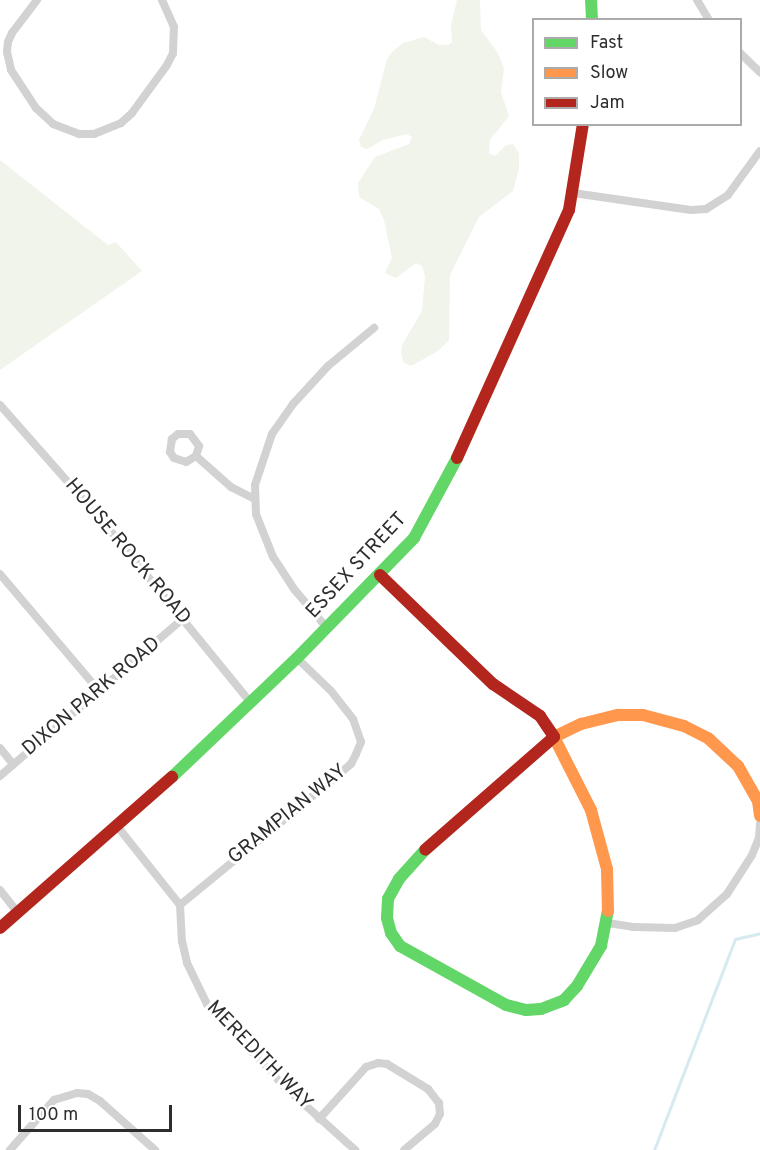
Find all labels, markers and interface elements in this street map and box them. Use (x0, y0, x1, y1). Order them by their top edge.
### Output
legend (532, 18, 742, 126)
text: Fast (590, 32, 623, 55)
text: Slow (590, 62, 628, 85)
text: Jam (590, 92, 625, 115)
street label: HOUSE ROCK ROAD (59, 474, 195, 630)
street label: ESSEX STREET (302, 508, 412, 624)
street label: DIXON PARK ROAD (18, 632, 166, 762)
street label: GRAMPIAN WAY (224, 760, 352, 870)
street label: MEREDITH WAY (201, 996, 317, 1116)
scale bar (21, 1093, 176, 1131)
text: 100 m (29, 1104, 78, 1127)

